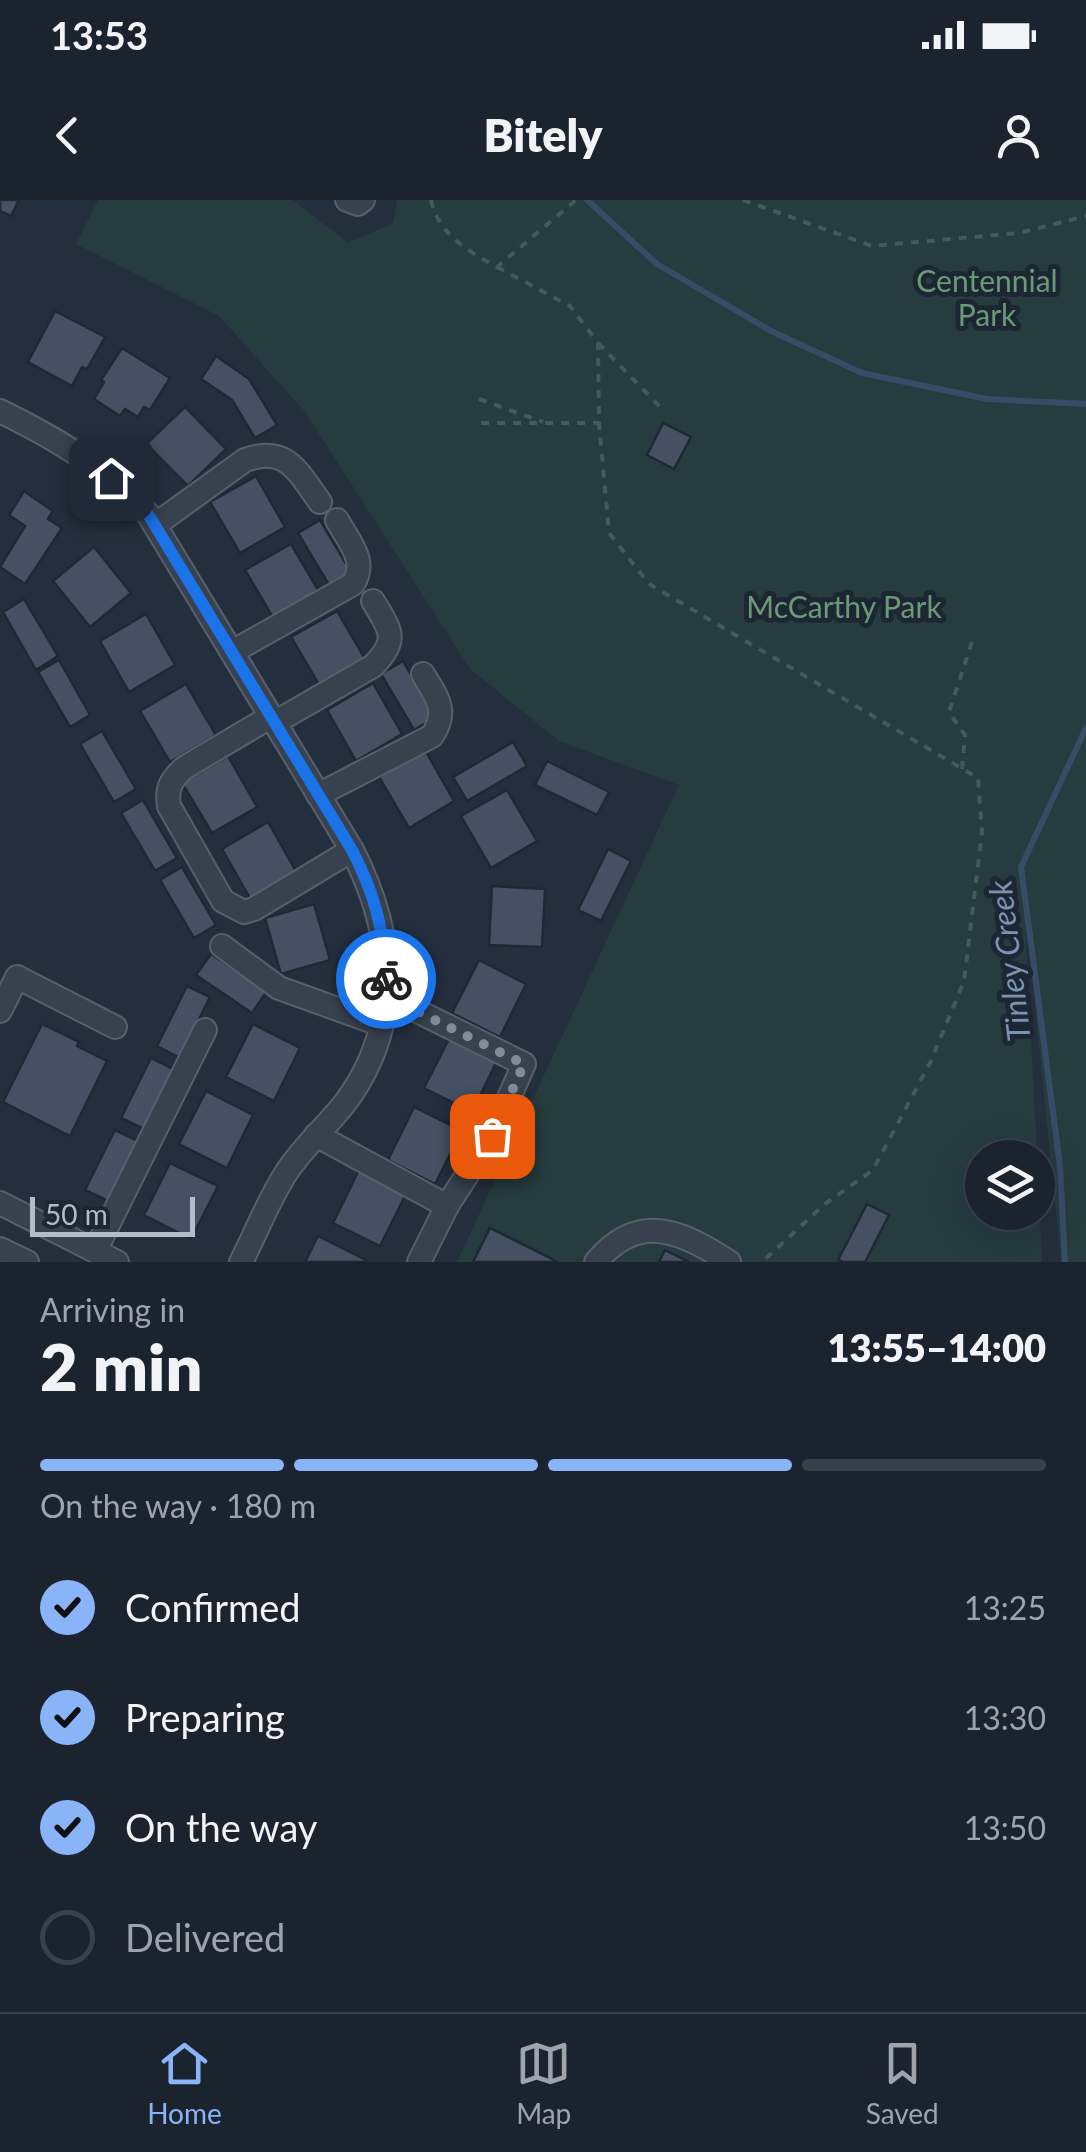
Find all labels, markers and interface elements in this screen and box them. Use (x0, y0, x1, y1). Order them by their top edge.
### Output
text: 13:53 (50, 12, 148, 58)
icon: back (40, 108, 95, 163)
text: Bitely (483, 108, 603, 162)
icon: person (991, 108, 1046, 163)
park label: Centennial Park (916, 262, 1058, 332)
pin (69, 436, 154, 521)
icon: home (84, 451, 139, 506)
park label: McCarthy Park (746, 588, 942, 624)
water label: Tinley Creek (979, 878, 1038, 1044)
courier (336, 929, 436, 1029)
icon: bike (359, 952, 414, 1007)
pin (450, 1094, 535, 1179)
icon: bag (465, 1109, 520, 1164)
map controls (965, 1140, 1055, 1230)
button: layers (965, 1140, 1055, 1230)
scale bar (30, 1192, 195, 1236)
text: 50 m (45, 1197, 108, 1231)
text: Arriving in (40, 1290, 185, 1329)
text: 13:55–14:00 (827, 1324, 1046, 1370)
text: 2 min (40, 1327, 202, 1405)
text: On the way · 180 m (40, 1486, 316, 1525)
icon: check (40, 1580, 95, 1635)
text: Confirmed (125, 1584, 301, 1630)
text: 13:25 (964, 1588, 1046, 1627)
icon: check (40, 1690, 95, 1745)
text: Preparing (125, 1694, 285, 1740)
text: 13:30 (964, 1698, 1046, 1737)
icon: check (40, 1800, 95, 1855)
text: On the way (125, 1804, 317, 1850)
text: 13:50 (964, 1808, 1046, 1847)
text: Delivered (125, 1914, 285, 1960)
tab: Home (147, 2036, 222, 2130)
tab: Map (516, 2036, 571, 2130)
tab: Saved (866, 2036, 939, 2130)

